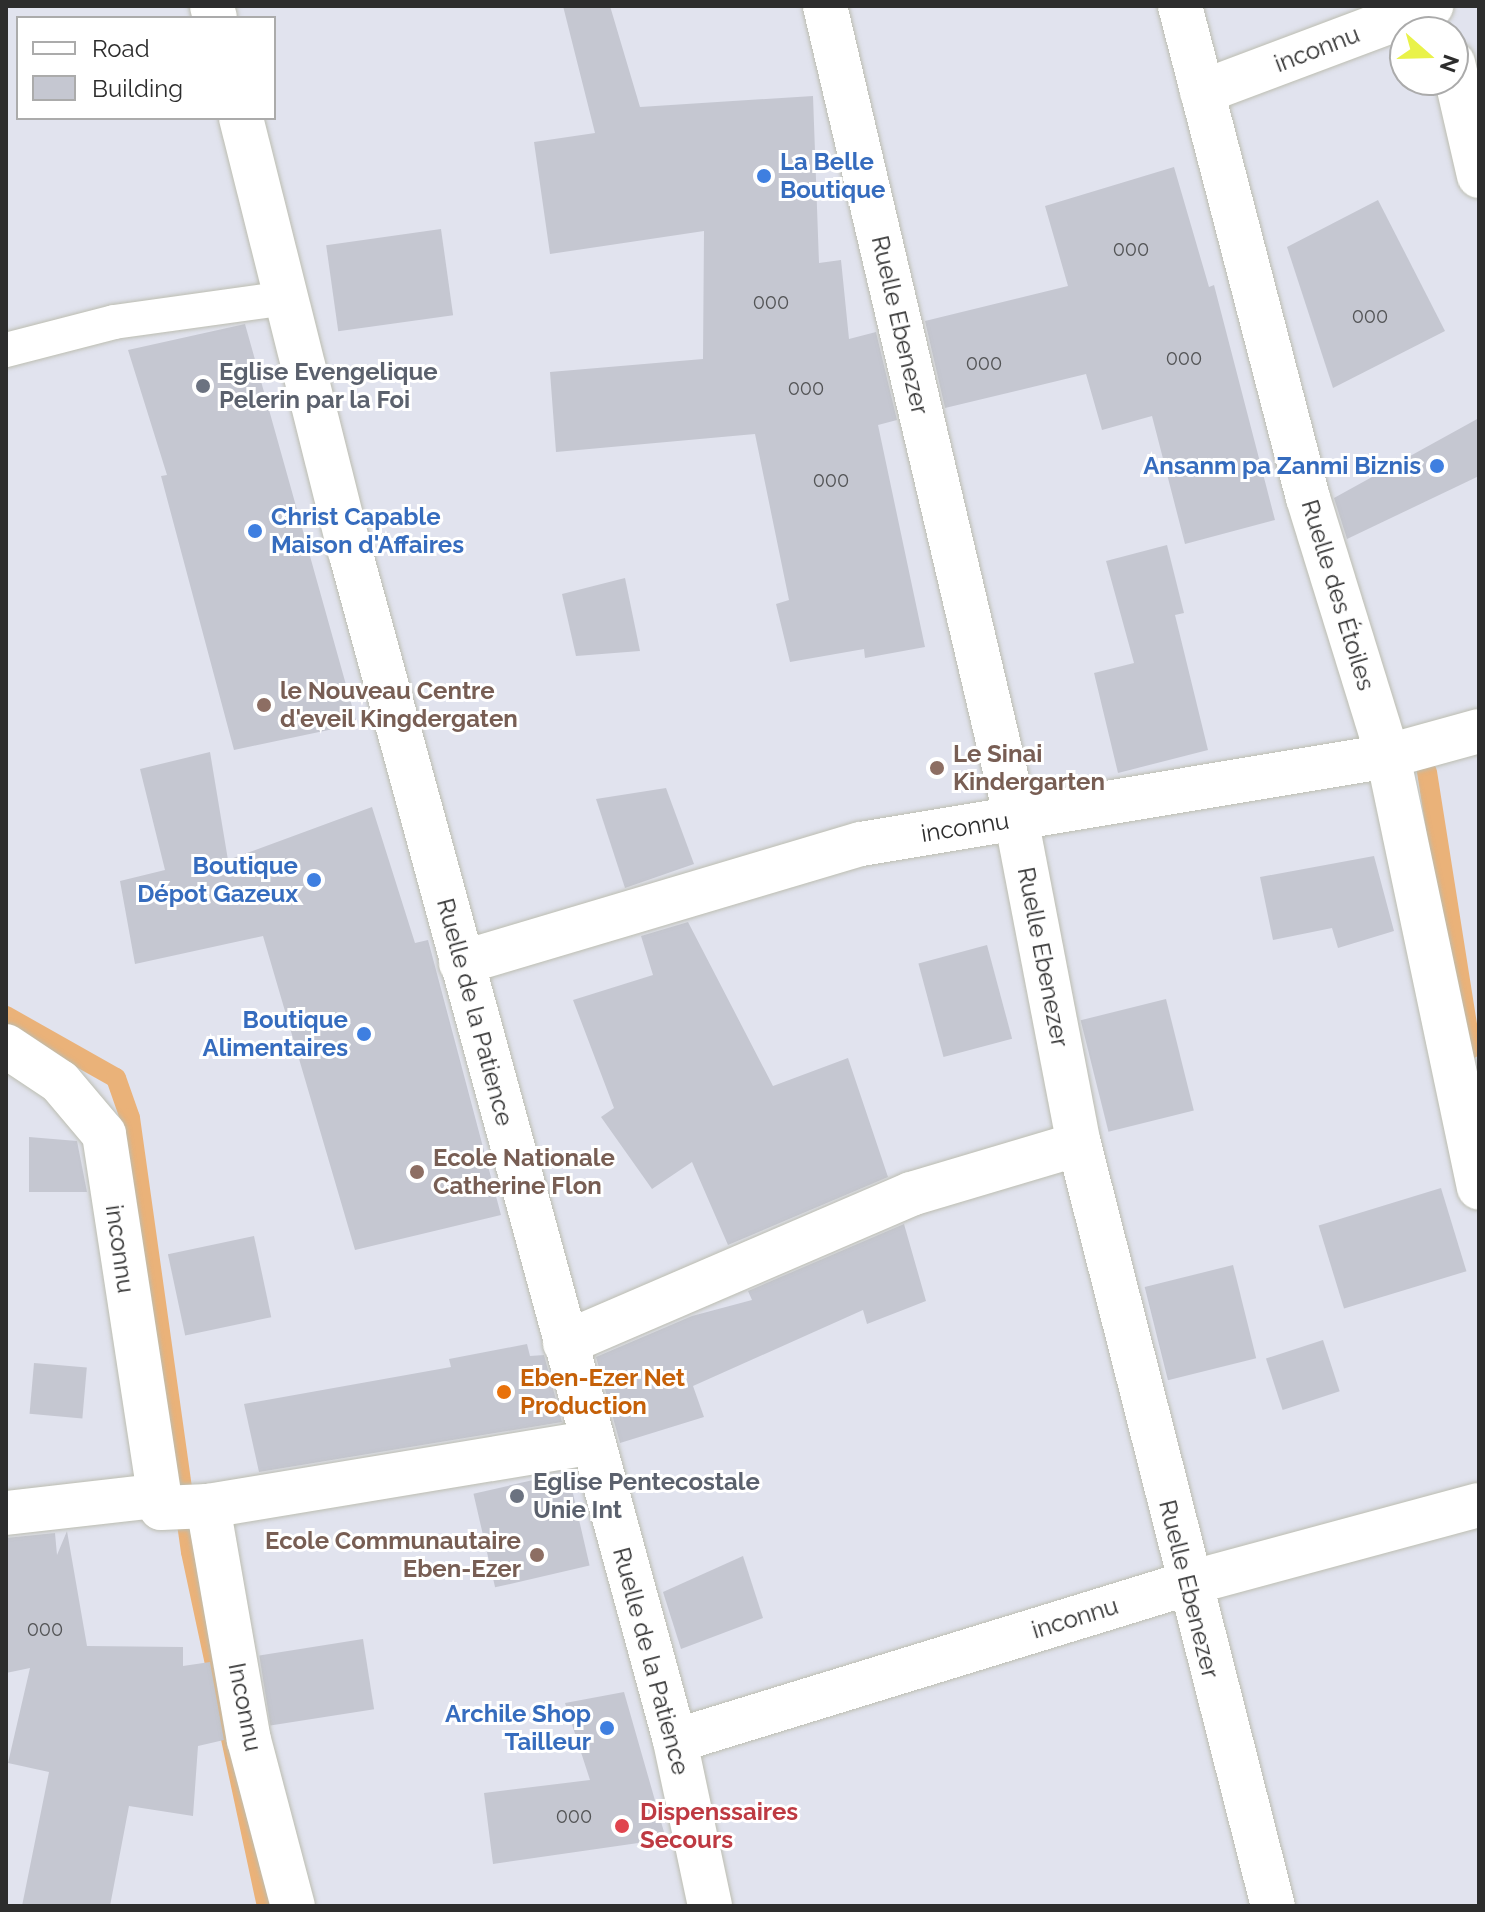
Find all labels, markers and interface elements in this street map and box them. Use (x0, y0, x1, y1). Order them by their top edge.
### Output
legend (16, 16, 276, 120)
north arrow (1389, 16, 1469, 96)
street label: inconnu (1270, 20, 1364, 78)
text: Road (92, 34, 150, 63)
text: N (1435, 51, 1465, 76)
text: Building (92, 74, 183, 103)
place label: La Belle Boutique (780, 148, 885, 204)
marker: La Belle Boutique (755, 167, 773, 185)
street label: Ruelle Ebenezer (865, 233, 935, 417)
house number: 000 (1113, 237, 1149, 261)
house number: 000 (753, 290, 789, 314)
house number: 000 (1352, 304, 1388, 328)
house number: 000 (1166, 346, 1202, 370)
house number: 000 (966, 351, 1002, 375)
place label: Eglise Evengelique Pelerin par la Foi (219, 358, 438, 414)
house number: 000 (788, 376, 824, 400)
marker: Eglise Evengelique Pelerin par la Foi (194, 377, 212, 395)
place label: Ansanm pa Zanmi Biznis (1143, 452, 1421, 480)
marker: Ansanm pa Zanmi Biznis (1428, 457, 1446, 475)
house number: 000 (813, 468, 849, 492)
street label: Ruelle des Étoiles (1295, 496, 1381, 694)
place label: Christ Capable Maison d'Affaires (271, 503, 464, 559)
marker: Christ Capable Maison d'Affaires (246, 522, 264, 540)
place label: le Nouveau Centre d'eveil Kingdergaten (280, 677, 518, 733)
marker: le Nouveau Centre d'eveil Kingdergaten (255, 696, 273, 714)
place label: Le Sinai Kindergarten (953, 740, 1105, 796)
marker: Le Sinai Kindergarten (928, 759, 946, 777)
street label: inconnu (919, 806, 1011, 848)
place label: Boutique Dépot Gazeux (137, 852, 298, 908)
street label: Ruelle Ebenezer (1011, 865, 1075, 1049)
marker: Boutique Dépot Gazeux (305, 871, 323, 889)
street label: Ruelle de la Patience (431, 895, 519, 1129)
place label: Boutique Alimentaires (203, 1006, 348, 1062)
marker: Boutique Alimentaires (355, 1025, 373, 1043)
place label: Ecole Nationale Catherine Flon (433, 1144, 615, 1200)
marker: Ecole Nationale Catherine Flon (408, 1163, 426, 1181)
street label: inconnu (100, 1203, 140, 1295)
place label: Eben-Ezer Net Production (520, 1364, 686, 1420)
marker: Eben-Ezer Net Production (495, 1383, 513, 1401)
place label: Eglise Pentecostale Unie Int (533, 1468, 760, 1524)
marker: Eglise Pentecostale Unie Int (508, 1487, 526, 1505)
street label: Ruelle Ebenezer (1153, 1497, 1225, 1681)
place label: Ecole Communautaire Eben-Ezer (265, 1527, 521, 1583)
street label: Ruelle de la Patience (607, 1544, 695, 1778)
marker: Ecole Communautaire Eben-Ezer (528, 1546, 546, 1564)
street label: inconnu (1028, 1591, 1122, 1645)
house number: 000 (27, 1617, 63, 1641)
street label: Inconnu (222, 1660, 268, 1754)
place label: Archile Shop Tailleur (445, 1700, 591, 1756)
marker: Archile Shop Tailleur (598, 1719, 616, 1737)
place label: Dispenssaires Secours (640, 1798, 798, 1854)
house number: 000 (556, 1804, 592, 1828)
marker: Dispenssaires Secours (611, 1815, 633, 1837)

